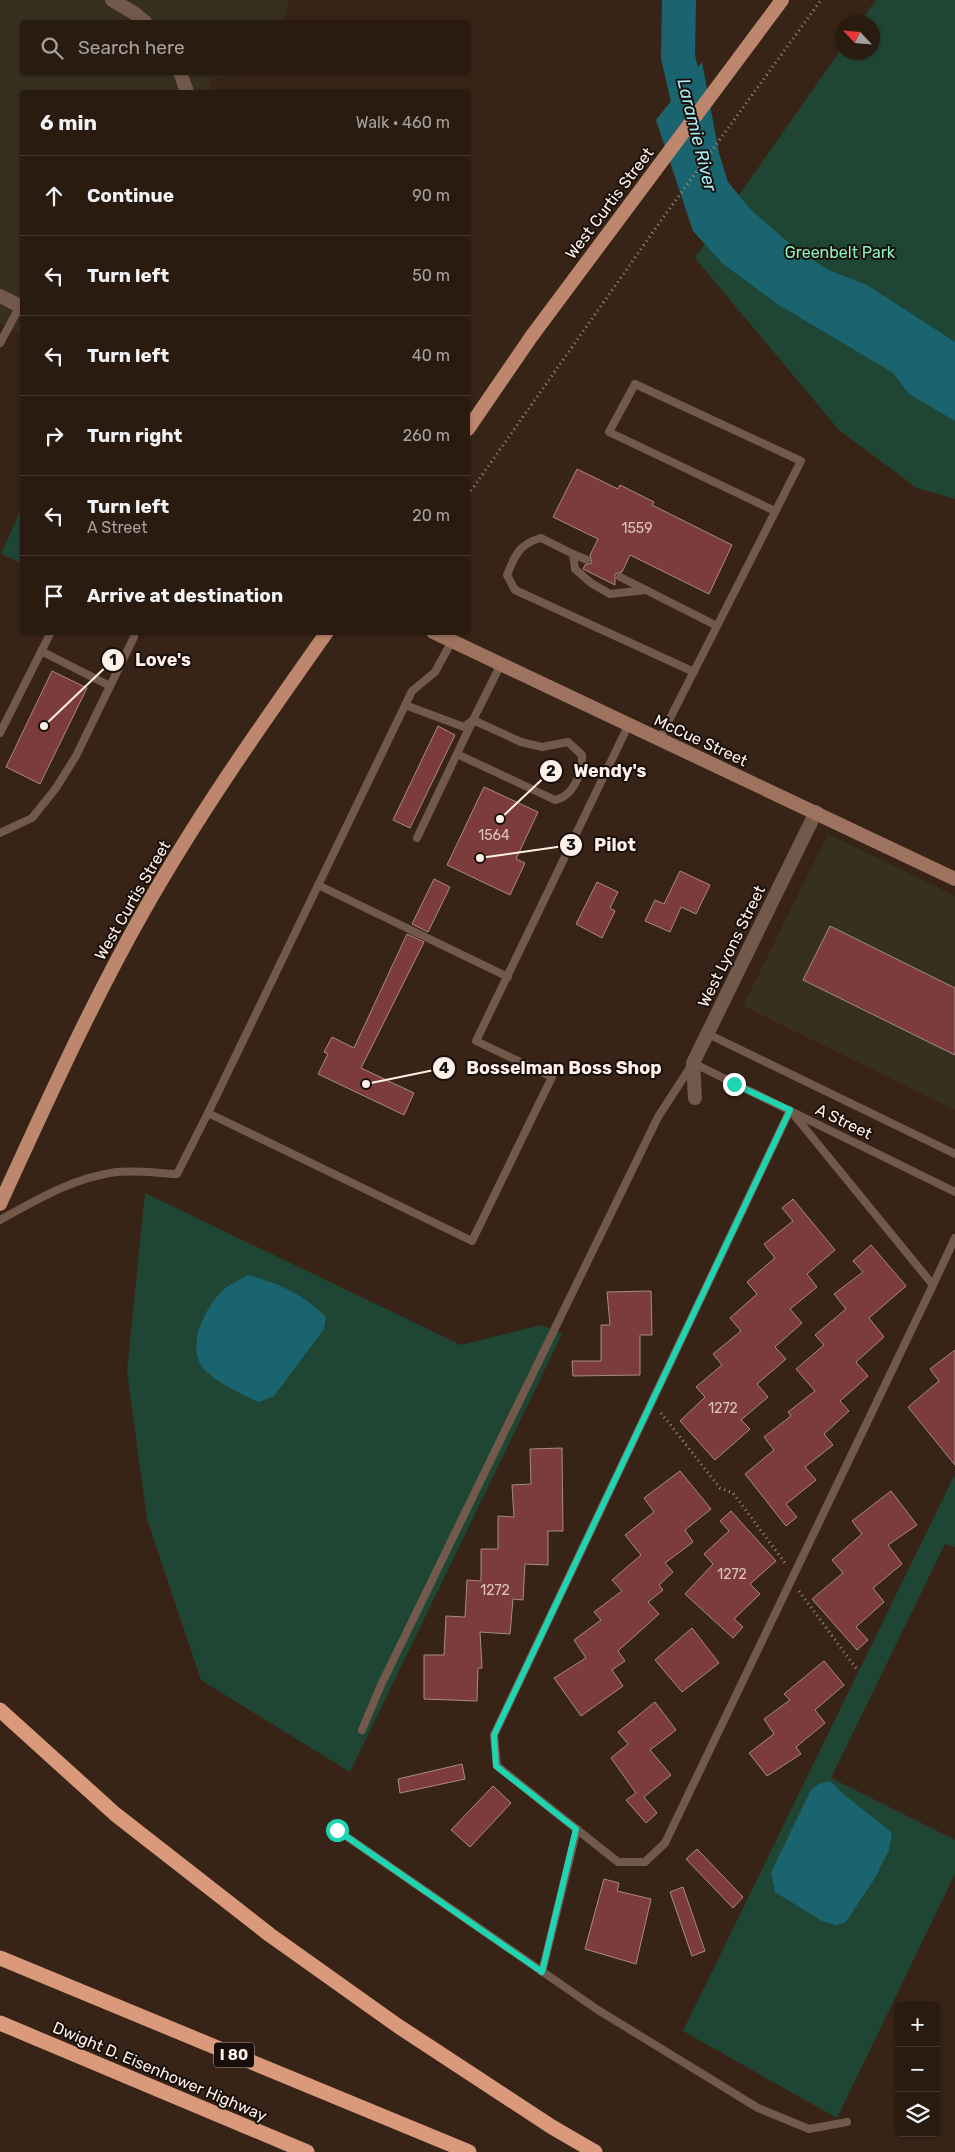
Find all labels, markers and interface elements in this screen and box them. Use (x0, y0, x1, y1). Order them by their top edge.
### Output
north arrow (835, 15, 880, 60)
search box (20, 20, 470, 75)
icon: search (38, 34, 66, 62)
text: Search here (78, 36, 185, 59)
water label: Laramie River (672, 76, 722, 195)
text: 6 min (40, 110, 97, 135)
text: Walk · 460 m (356, 113, 450, 132)
street label: West Curtis Street (561, 144, 657, 263)
icon: ahead (40, 182, 68, 210)
text: Continue (87, 184, 174, 207)
text: 90 m (412, 186, 450, 205)
park label: Greenbelt Park (785, 243, 896, 262)
icon: left (40, 262, 68, 290)
text: Turn left (87, 264, 169, 287)
text: 50 m (412, 266, 450, 285)
icon: left (40, 342, 68, 370)
text: Turn left (87, 344, 169, 367)
text: 40 m (412, 346, 450, 365)
icon: right (40, 422, 68, 450)
text: Turn right (87, 424, 182, 447)
text: 260 m (403, 426, 450, 445)
text: Turn left (87, 495, 169, 518)
icon: left (40, 502, 68, 530)
text: 20 m (412, 506, 450, 525)
text: A Street (87, 518, 147, 537)
house number: 1559 (622, 520, 652, 537)
icon: arrive (40, 582, 68, 610)
text: Arrive at destination (87, 584, 283, 607)
callout: Love's (100, 643, 201, 676)
text: Love's (135, 649, 191, 671)
text: 1 (109, 651, 117, 669)
street label: McCue Street (651, 711, 751, 770)
callout: Wendy's (538, 755, 656, 788)
text: Wendy's (573, 760, 647, 782)
text: 2 (546, 762, 556, 780)
house number: 1564 (478, 827, 510, 844)
callout: Pilot (559, 828, 646, 861)
text: Pilot (594, 834, 636, 856)
text: 3 (566, 836, 576, 854)
street label: West Curtis Street (91, 837, 174, 963)
street label: West Lyons Street (694, 882, 769, 1010)
callout: Bosselman Boss Shop (431, 1051, 671, 1084)
text: Bosselman Boss Shop (466, 1057, 662, 1079)
text: 4 (439, 1059, 449, 1077)
route end (723, 1073, 746, 1096)
street label: A Street (812, 1100, 875, 1143)
house number: 1272 (708, 1400, 738, 1417)
house number: 1272 (717, 1566, 747, 1583)
house number: 1272 (480, 1582, 510, 1599)
route start (326, 1819, 349, 1842)
map controls (895, 2002, 940, 2137)
button: + (895, 2002, 940, 2047)
street label: Dwight D. Eisenhower Highway (50, 2018, 270, 2125)
road number: I 80 (214, 2042, 254, 2068)
button: − (895, 2047, 940, 2092)
button: layers (895, 2092, 940, 2137)

